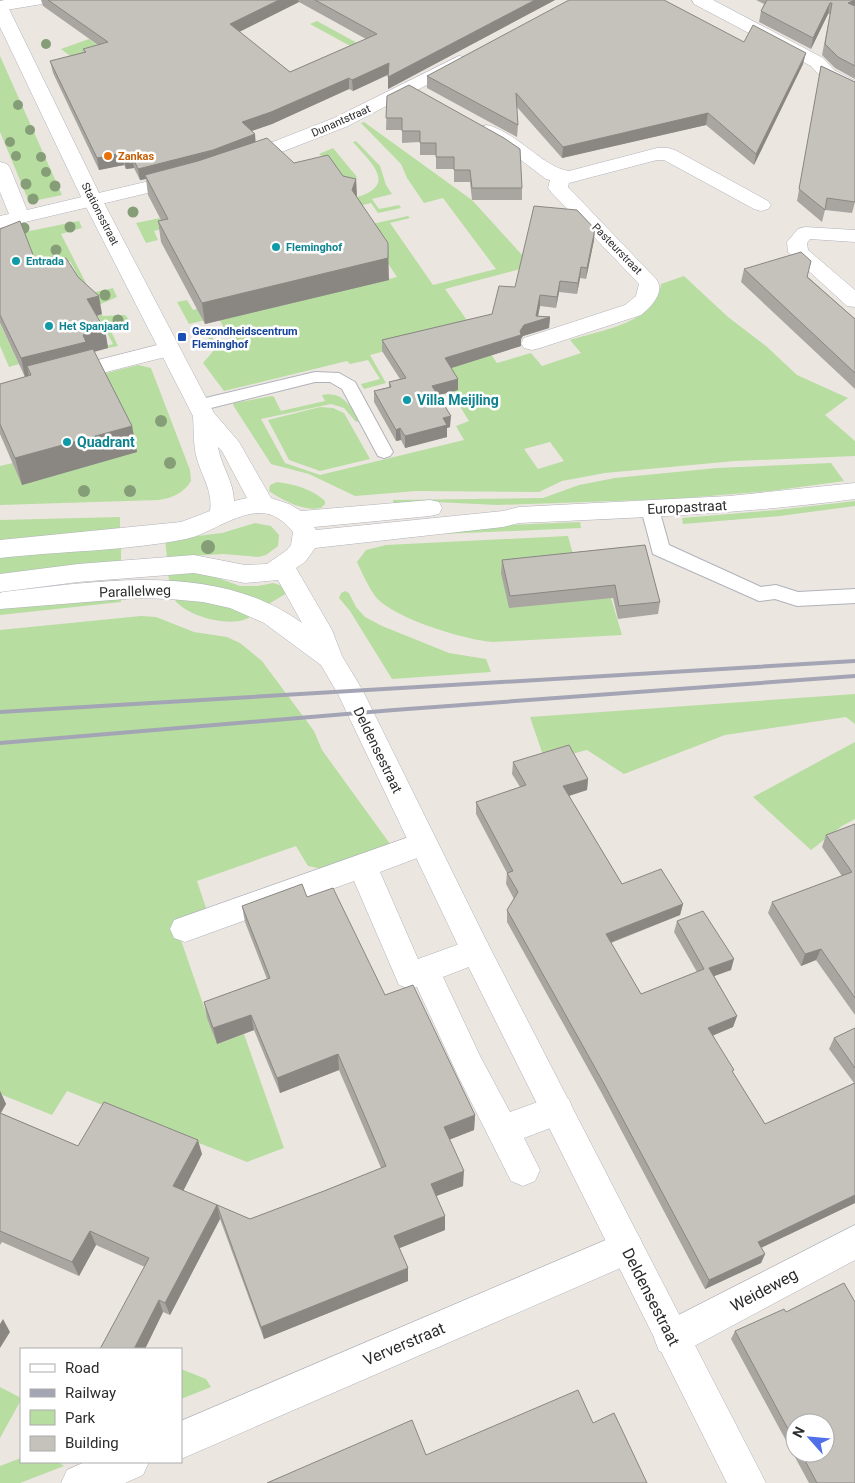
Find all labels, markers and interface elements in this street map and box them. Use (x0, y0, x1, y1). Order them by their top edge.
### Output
street label: Dunantstraat (309, 102, 373, 140)
marker: Zankas (102, 150, 114, 162)
place label: Zankas (118, 150, 154, 163)
street label: Stationsstraat (79, 180, 122, 248)
street label: Pasteurstraat (589, 221, 645, 278)
marker: Fleminghof (270, 241, 282, 253)
place label: Fleminghof (286, 241, 342, 254)
marker: Entrada (10, 255, 22, 267)
place label: Entrada (26, 255, 64, 268)
marker: Het Spanjaard (43, 320, 55, 332)
place label: Het Spanjaard (59, 320, 129, 333)
place label: Gezondheidscentrum Fleminghof (192, 325, 298, 351)
marker: Gezondheidscentrum Fleminghof (176, 331, 188, 343)
place label: Villa Meijling (417, 392, 499, 408)
marker: Villa Meijling (401, 394, 413, 406)
place label: Quadrant (77, 434, 135, 450)
marker: Quadrant (61, 436, 73, 448)
street label: Europastraat (647, 497, 728, 517)
street label: Parallelweg (99, 582, 171, 600)
street label: Deldensestraat (350, 704, 406, 796)
street label: Deldensestraat (618, 1245, 684, 1349)
street label: Weideweg (727, 1264, 801, 1316)
street label: Ververstraat (360, 1318, 448, 1370)
legend (20, 1348, 182, 1463)
text: Road (65, 1359, 99, 1377)
text: Railway (65, 1384, 116, 1402)
text: Park (65, 1409, 96, 1427)
north arrow (785, 1413, 835, 1463)
text: N (789, 1424, 808, 1440)
text: Building (65, 1434, 119, 1452)

